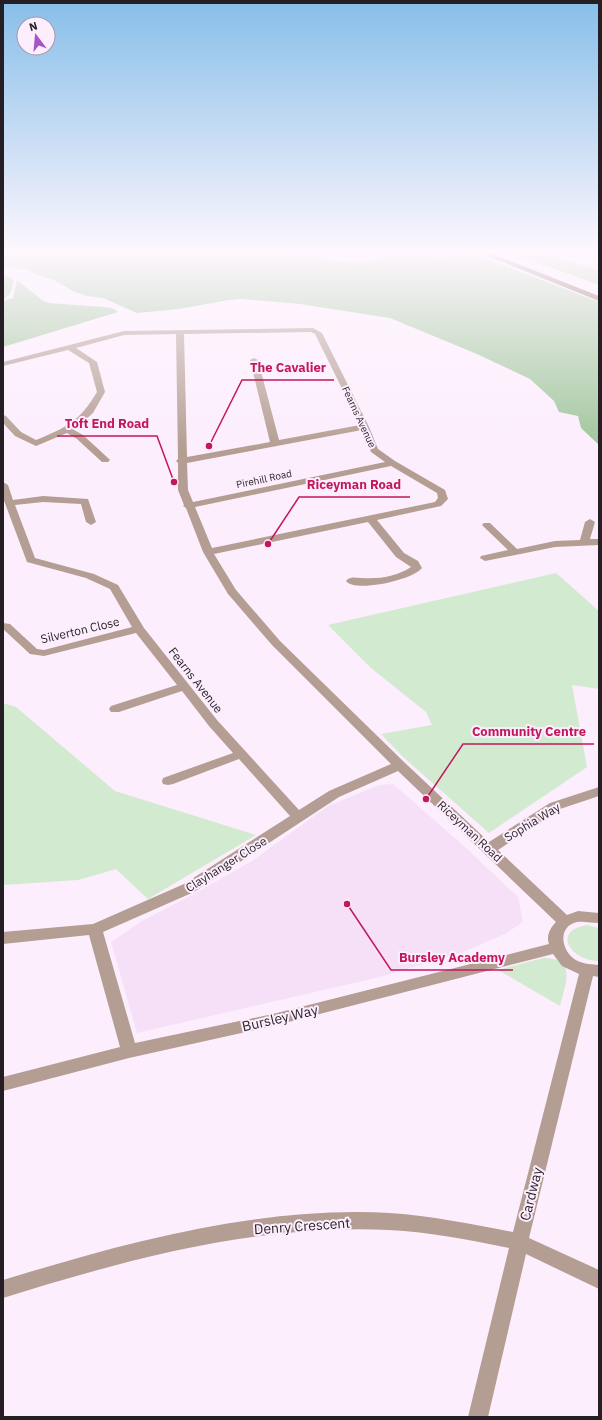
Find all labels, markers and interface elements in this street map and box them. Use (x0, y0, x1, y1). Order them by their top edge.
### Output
north arrow (16, 16, 56, 56)
text: N (27, 19, 39, 34)
callout: The Cavalier (242, 355, 334, 380)
text: The Cavalier (250, 359, 326, 376)
street label: Fearns Avenue (339, 384, 379, 450)
callout: Toft End Road (57, 411, 157, 436)
text: Toft End Road (65, 415, 149, 432)
street label: Pirehill Road (235, 467, 293, 491)
callout: Riceyman Road (299, 472, 410, 497)
text: Riceyman Road (307, 476, 401, 493)
street label: Silverton Close (39, 614, 121, 646)
street label: Fearns Avenue (166, 644, 227, 716)
callout: Community Centre (463, 719, 594, 744)
text: Community Centre (472, 723, 586, 740)
street label: Riceyman Road (434, 797, 506, 865)
street label: Sophia Way (501, 799, 563, 845)
street label: Clayhanger Close (183, 833, 270, 895)
callout: Bursley Academy (391, 945, 513, 970)
text: Bursley Academy (399, 949, 505, 966)
street label: Bursley Way (240, 1001, 320, 1035)
street label: Cardway (516, 1165, 546, 1223)
street label: Denry Crescent (253, 1214, 351, 1238)

